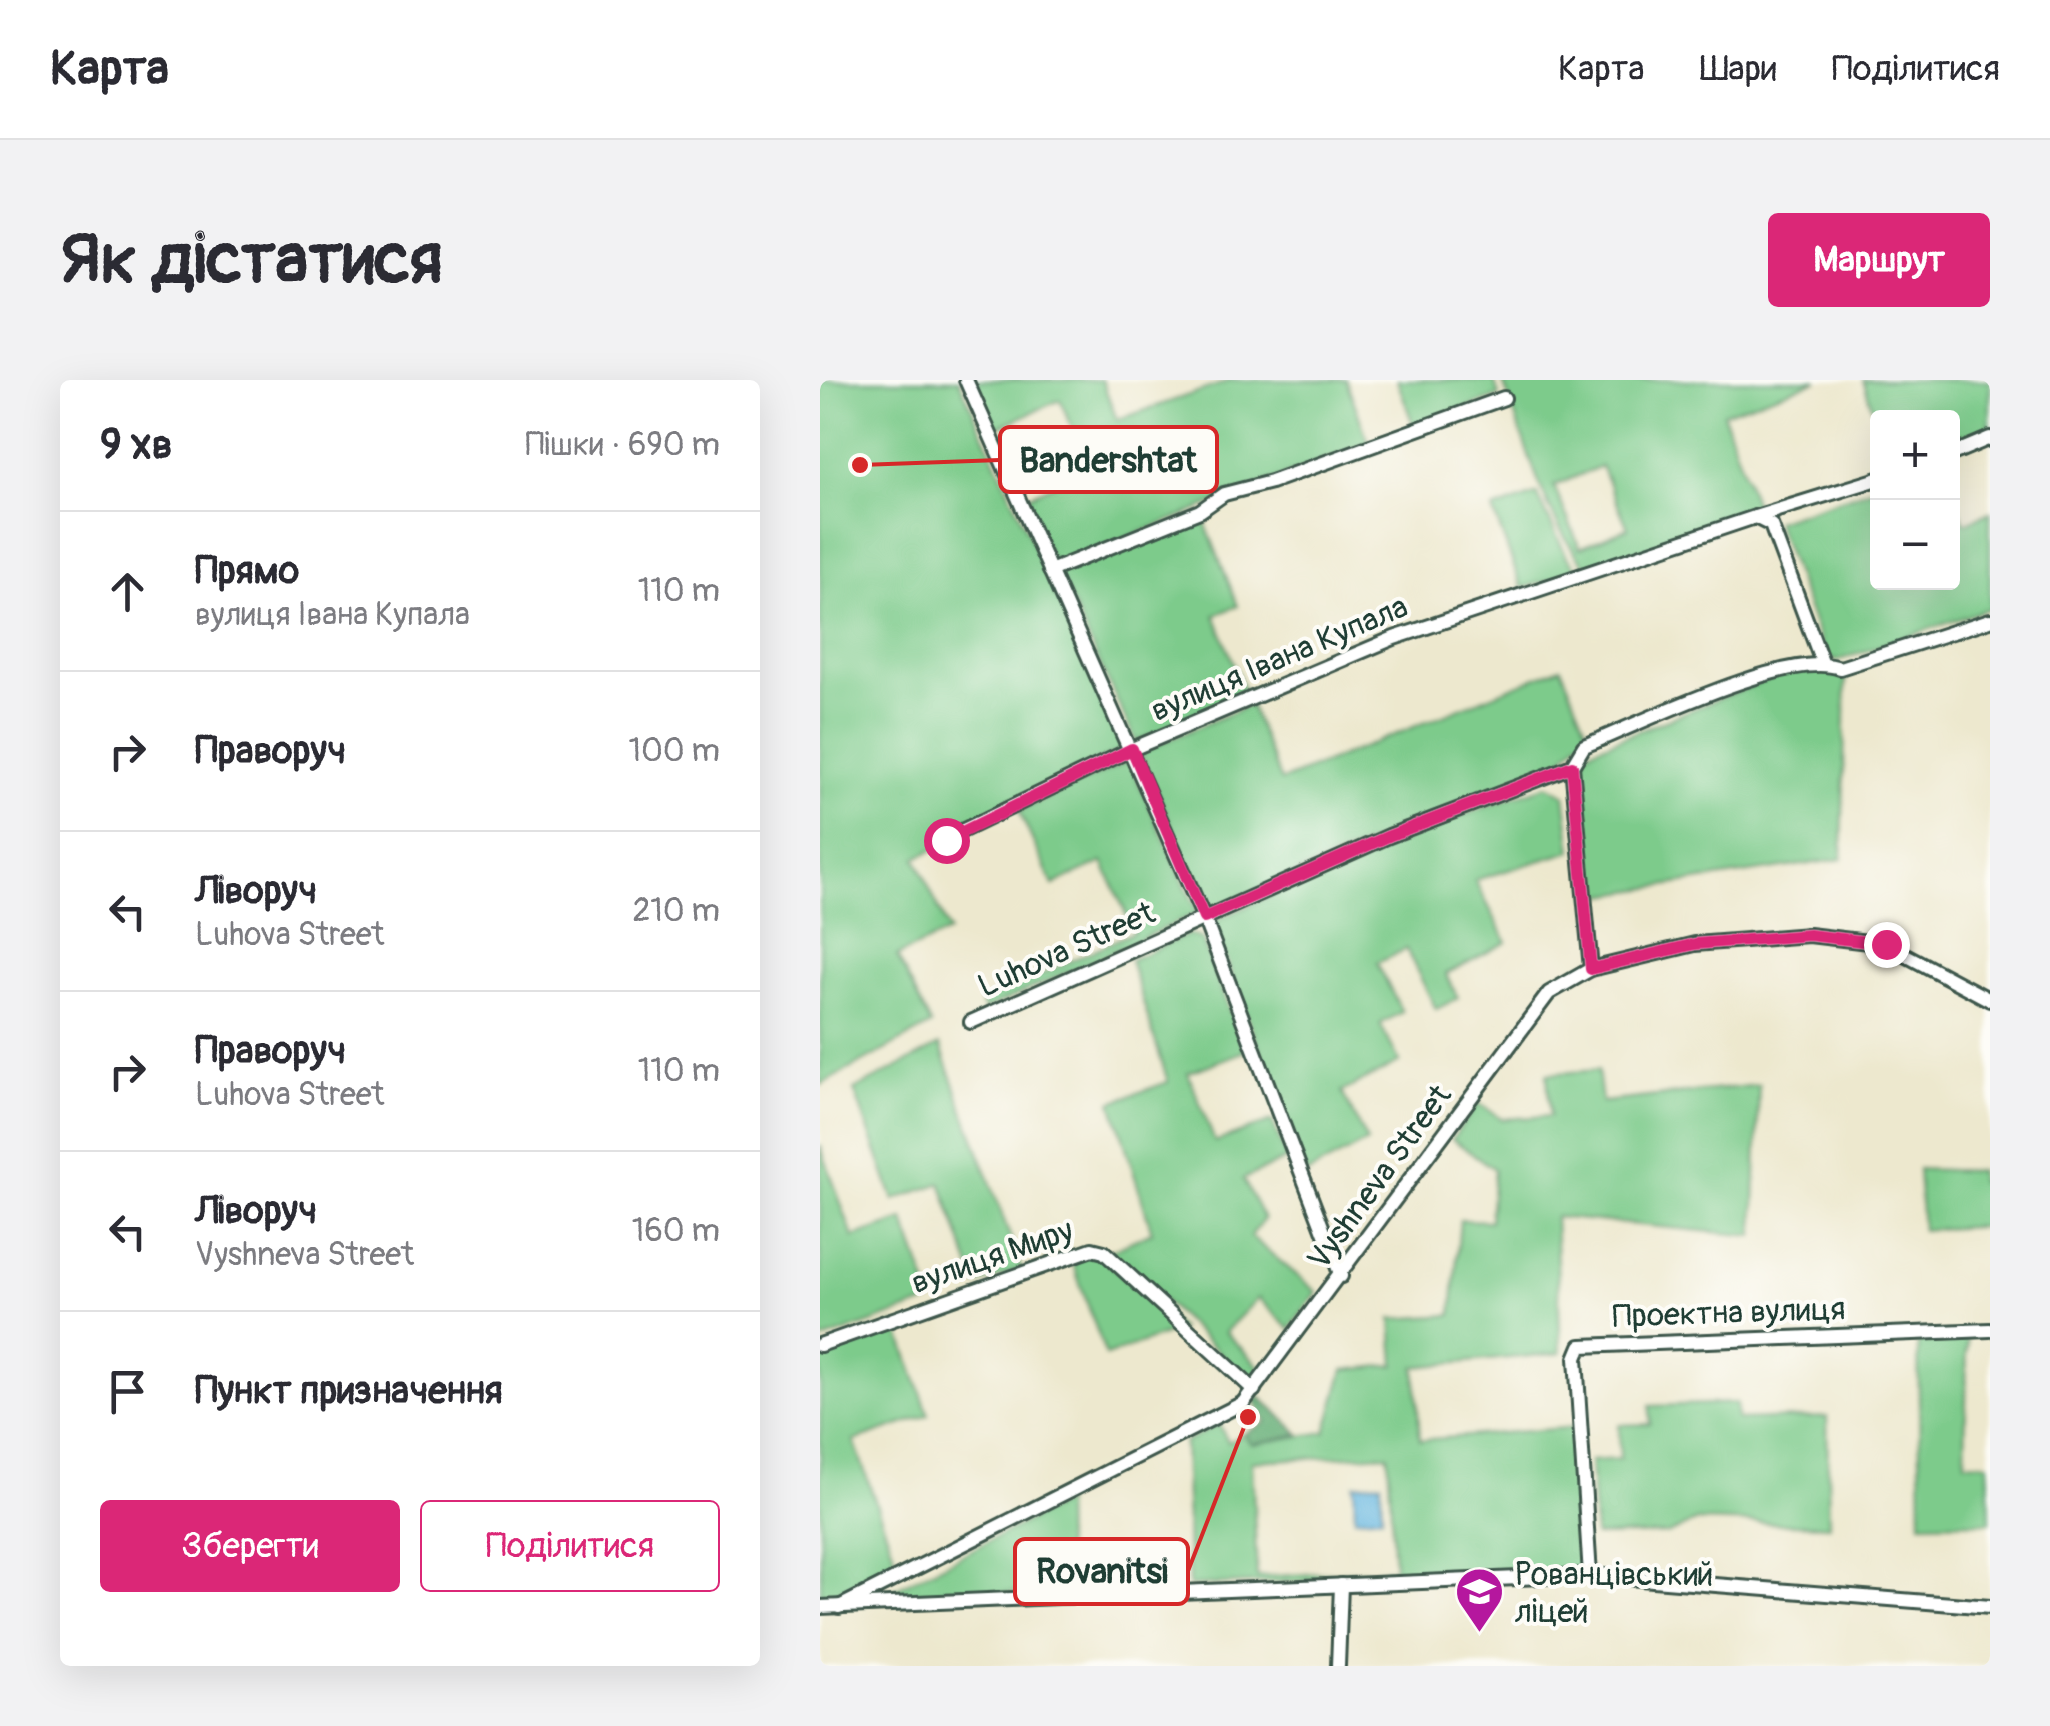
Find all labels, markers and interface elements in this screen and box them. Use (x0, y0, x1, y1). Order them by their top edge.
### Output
text: Карта (50, 39, 169, 99)
text: Карта (1558, 47, 1645, 91)
text: Шари (1700, 47, 1777, 91)
text: Поділитися (1832, 47, 2000, 91)
button: Маршрут (1768, 213, 1990, 307)
text: Як дістатися (60, 216, 443, 304)
map controls (1870, 410, 1960, 590)
button: + (1870, 410, 1960, 500)
text: 9 хв (100, 419, 172, 471)
text: Пішки · 690 m (525, 425, 720, 465)
callout: Bandershtat (1000, 427, 1217, 492)
text: Bandershtat (1019, 439, 1198, 483)
button: − (1870, 500, 1960, 590)
text: Прямо (195, 547, 299, 595)
icon: ahead (100, 564, 155, 619)
text: 110 m (638, 571, 720, 611)
street label: вулиця Івана Купала (1145, 587, 1414, 731)
text: вулиця Івана Купала (195, 595, 470, 635)
icon: right (100, 724, 155, 779)
text: Праворуч (195, 727, 346, 775)
text: 100 m (628, 731, 720, 771)
route start (924, 818, 970, 864)
text: Ліворуч (195, 867, 317, 915)
icon: left (100, 884, 155, 939)
text: 210 m (632, 891, 720, 931)
street label: Luhova Street (972, 893, 1161, 1007)
text: Luhova Street (195, 915, 384, 955)
route end (1864, 922, 1910, 968)
text: Праворуч (195, 1027, 346, 1075)
icon: right (100, 1044, 155, 1099)
text: 110 m (638, 1051, 720, 1091)
text: Luhova Street (195, 1075, 384, 1115)
street label: Vyshneva Street (1299, 1077, 1460, 1278)
text: Ліворуч (195, 1187, 317, 1235)
icon: left (100, 1204, 155, 1259)
street label: вулиця Миру (906, 1210, 1079, 1303)
text: 160 m (632, 1211, 720, 1251)
text: Vyshneva Street (195, 1235, 414, 1275)
street label: Проектна вулиця (1612, 1289, 1846, 1337)
icon: arrive (100, 1364, 155, 1419)
text: Пункт призначення (195, 1367, 503, 1415)
button: Зберегти (100, 1500, 400, 1592)
button: Поділитися (420, 1500, 720, 1592)
callout: Rovanitsi (1015, 1539, 1188, 1604)
text: Rovanitsi (1036, 1550, 1168, 1594)
place label: Рованцівський ліцей (1515, 1555, 1713, 1632)
school or university icon: Рованцівський ліцей (1454, 1566, 1506, 1634)

